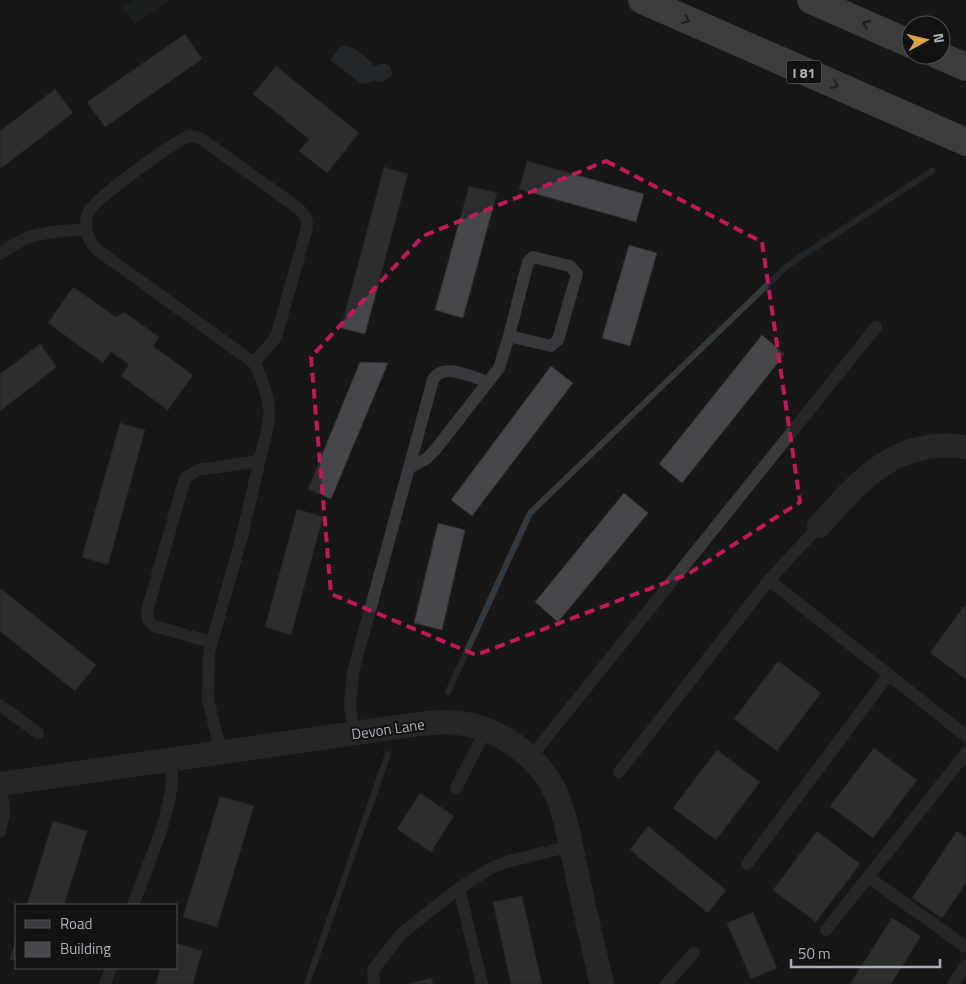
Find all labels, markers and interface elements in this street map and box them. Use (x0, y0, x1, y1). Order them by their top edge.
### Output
one-way arrow (681, 14, 690, 25)
north arrow (901, 15, 951, 65)
one-way arrow (862, 20, 871, 31)
text: N (928, 32, 950, 44)
road number: I 81 (786, 61, 822, 84)
one-way arrow (830, 79, 839, 90)
street label: Devon Lane (350, 712, 426, 746)
legend (15, 904, 178, 969)
text: Road (60, 912, 92, 935)
scale bar (791, 936, 940, 968)
text: Building (60, 937, 111, 960)
text: 50 m (798, 942, 831, 965)

